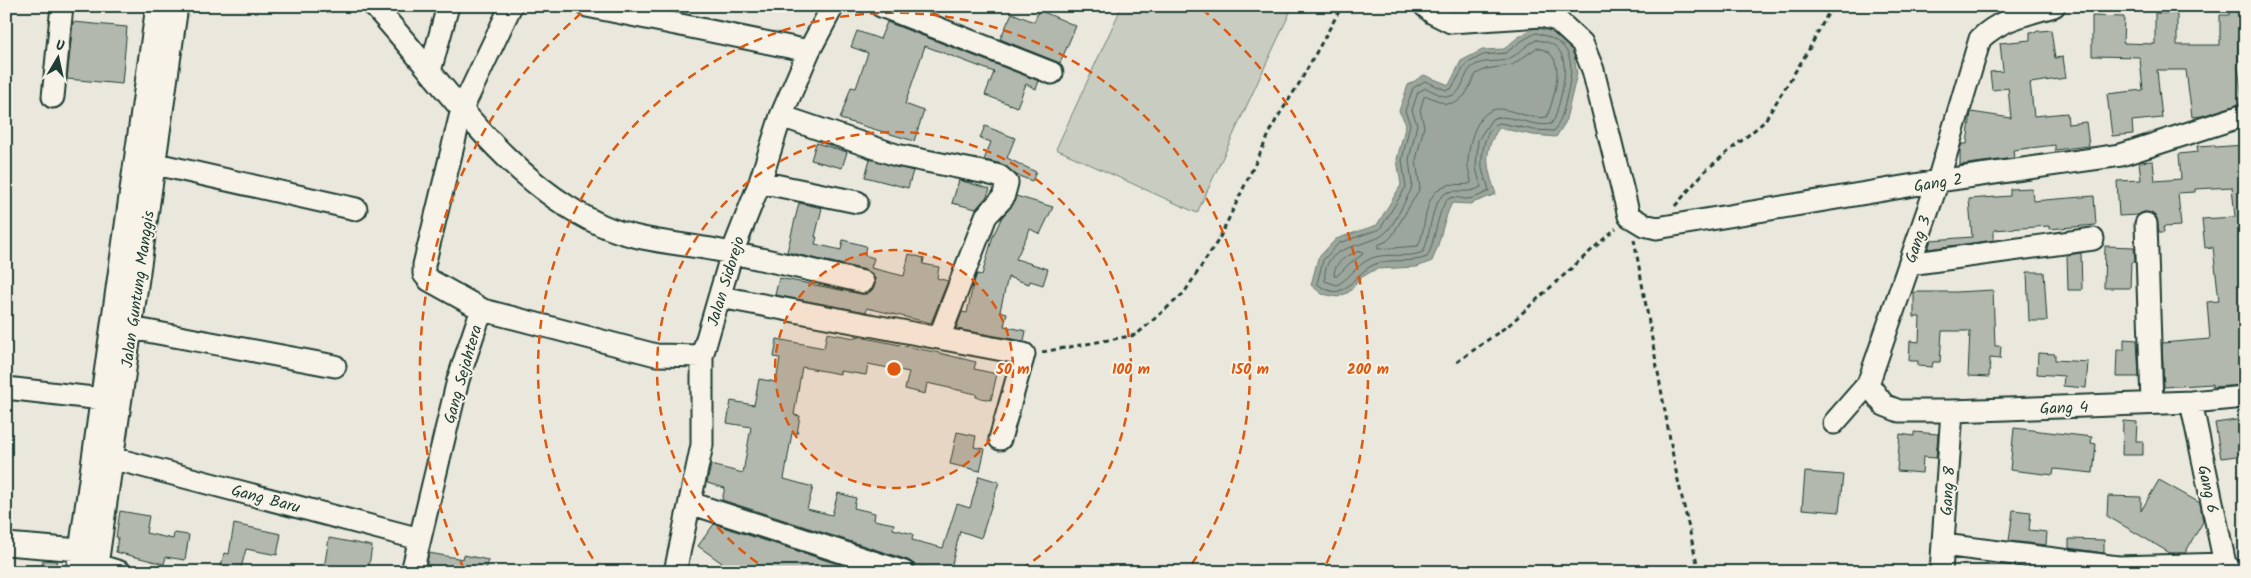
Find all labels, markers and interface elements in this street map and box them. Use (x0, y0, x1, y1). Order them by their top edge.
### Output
north arrow (32, 32, 82, 82)
text: U (54, 35, 66, 58)
street label: Gang 2 (1912, 167, 1964, 200)
street label: Jalan Guntung Manggis (115, 209, 162, 369)
street label: Gang 3 (1899, 212, 1938, 267)
street label: Jalan Sidorejo (701, 233, 752, 329)
street label: Gang Sejahtera (437, 322, 489, 427)
text: 50 m (995, 358, 1030, 382)
text: 100 m (1112, 358, 1150, 382)
text: 150 m (1231, 358, 1269, 382)
text: 200 m (1347, 358, 1389, 382)
centre of rings (885, 360, 903, 378)
street label: Gang 4 (2039, 395, 2089, 422)
street label: Gang 6 (2190, 463, 2225, 516)
street label: Gang 8 (1934, 465, 1963, 517)
street label: Gang Baru (228, 478, 303, 521)

